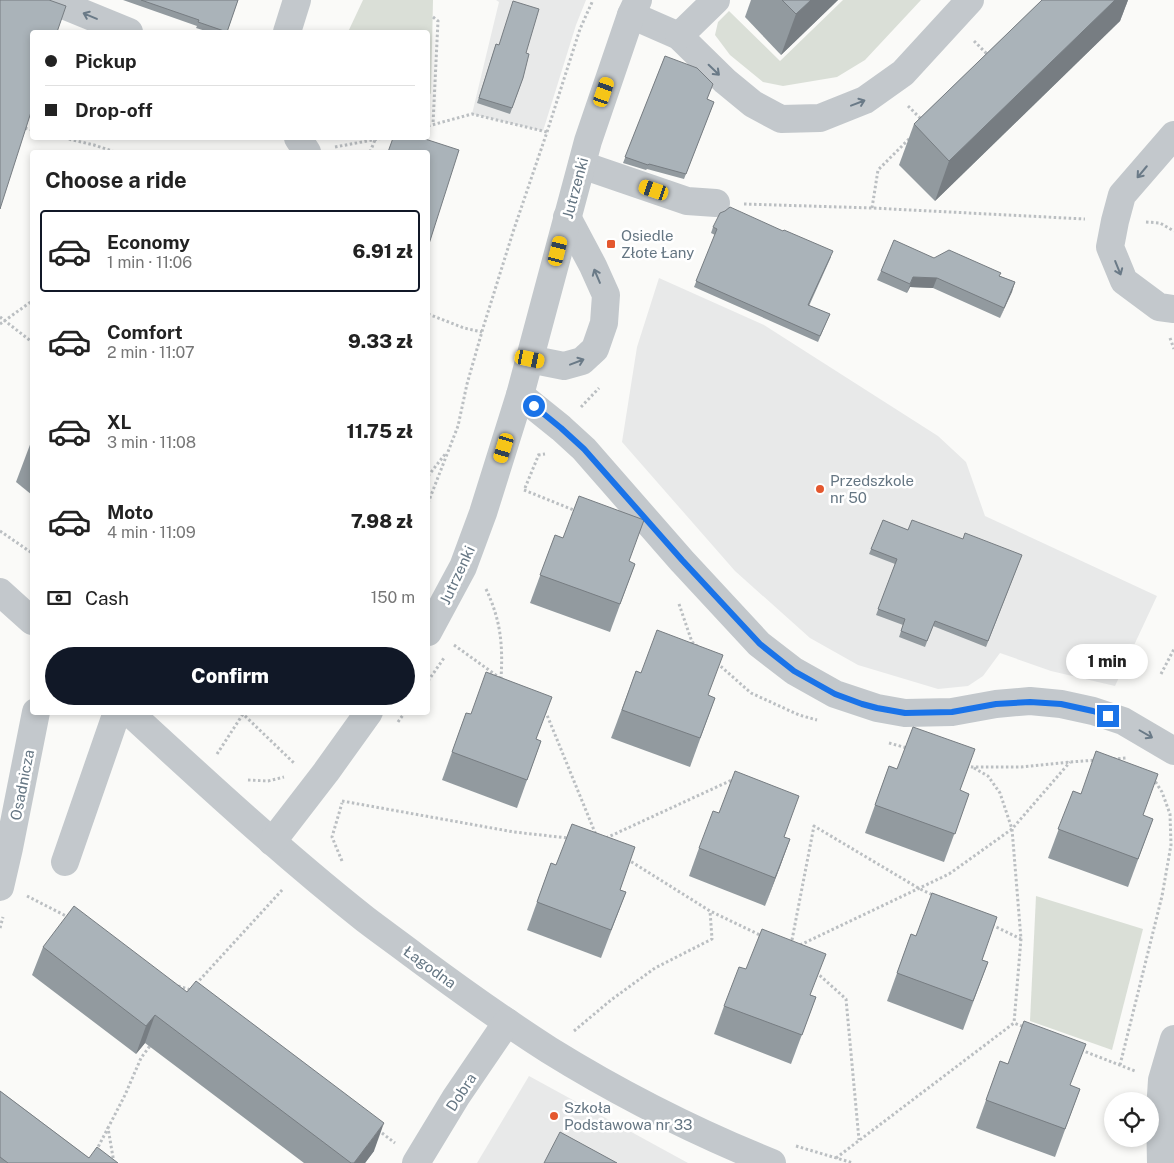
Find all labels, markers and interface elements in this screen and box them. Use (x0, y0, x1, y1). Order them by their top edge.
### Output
one-way arrow (83, 11, 98, 21)
text: Pickup (75, 50, 137, 72)
one-way arrow (708, 64, 720, 77)
car (592, 75, 615, 109)
one-way arrow (850, 98, 865, 107)
text: Drop-off (75, 99, 152, 121)
street label: Jutrzenki (559, 155, 591, 221)
one-way arrow (1137, 165, 1148, 178)
text: Choose a ride (45, 167, 187, 193)
car (637, 178, 670, 202)
place label: Osiedle Złote Łany (621, 227, 694, 261)
icon: car (47, 229, 92, 274)
text: Economy (107, 231, 190, 253)
car (547, 235, 568, 267)
marker: Osiedle Złote Łany (605, 238, 617, 250)
text: 6.91 zł (353, 240, 413, 262)
text: 1 min · 11:06 (107, 253, 192, 272)
one-way arrow (1114, 260, 1124, 275)
one-way arrow (592, 269, 602, 284)
icon: car (47, 319, 92, 364)
text: Comfort (107, 321, 183, 343)
text: 9.33 zł (348, 330, 413, 352)
text: 2 min · 11:07 (107, 343, 195, 362)
car (513, 349, 546, 369)
one-way arrow (569, 357, 584, 366)
route start (523, 395, 545, 417)
icon: car (47, 409, 92, 454)
text: XL (107, 411, 132, 433)
text: 11.75 zł (347, 420, 413, 442)
car (492, 431, 515, 465)
text: 3 min · 11:08 (107, 433, 196, 452)
place label: Przedszkole nr 50 (830, 472, 914, 506)
marker: Przedszkole nr 50 (814, 483, 826, 495)
icon: car (47, 499, 92, 544)
text: Moto (107, 501, 153, 523)
text: 7.98 zł (351, 510, 413, 532)
text: 4 min · 11:09 (107, 523, 196, 542)
street label: Jutrzenki (436, 543, 478, 607)
icon: cash (45, 584, 73, 612)
text: Cash (85, 587, 129, 609)
text: 150 m (371, 588, 415, 607)
callout: 1 min (1067, 644, 1149, 678)
button: Confirm (45, 647, 415, 705)
text: 1 min (1087, 652, 1127, 671)
route end (1097, 705, 1119, 727)
one-way arrow (1139, 730, 1153, 740)
street label: Osadnicza (7, 748, 37, 822)
street label: Łagodna (401, 942, 459, 992)
street label: Dobra (443, 1070, 479, 1114)
map controls (1104, 1092, 1159, 1147)
button: locate (1104, 1092, 1159, 1147)
place label: Szkoła Podstawowa nr 33 (564, 1099, 692, 1133)
marker: Szkoła Podstawowa nr 33 (548, 1110, 560, 1122)

